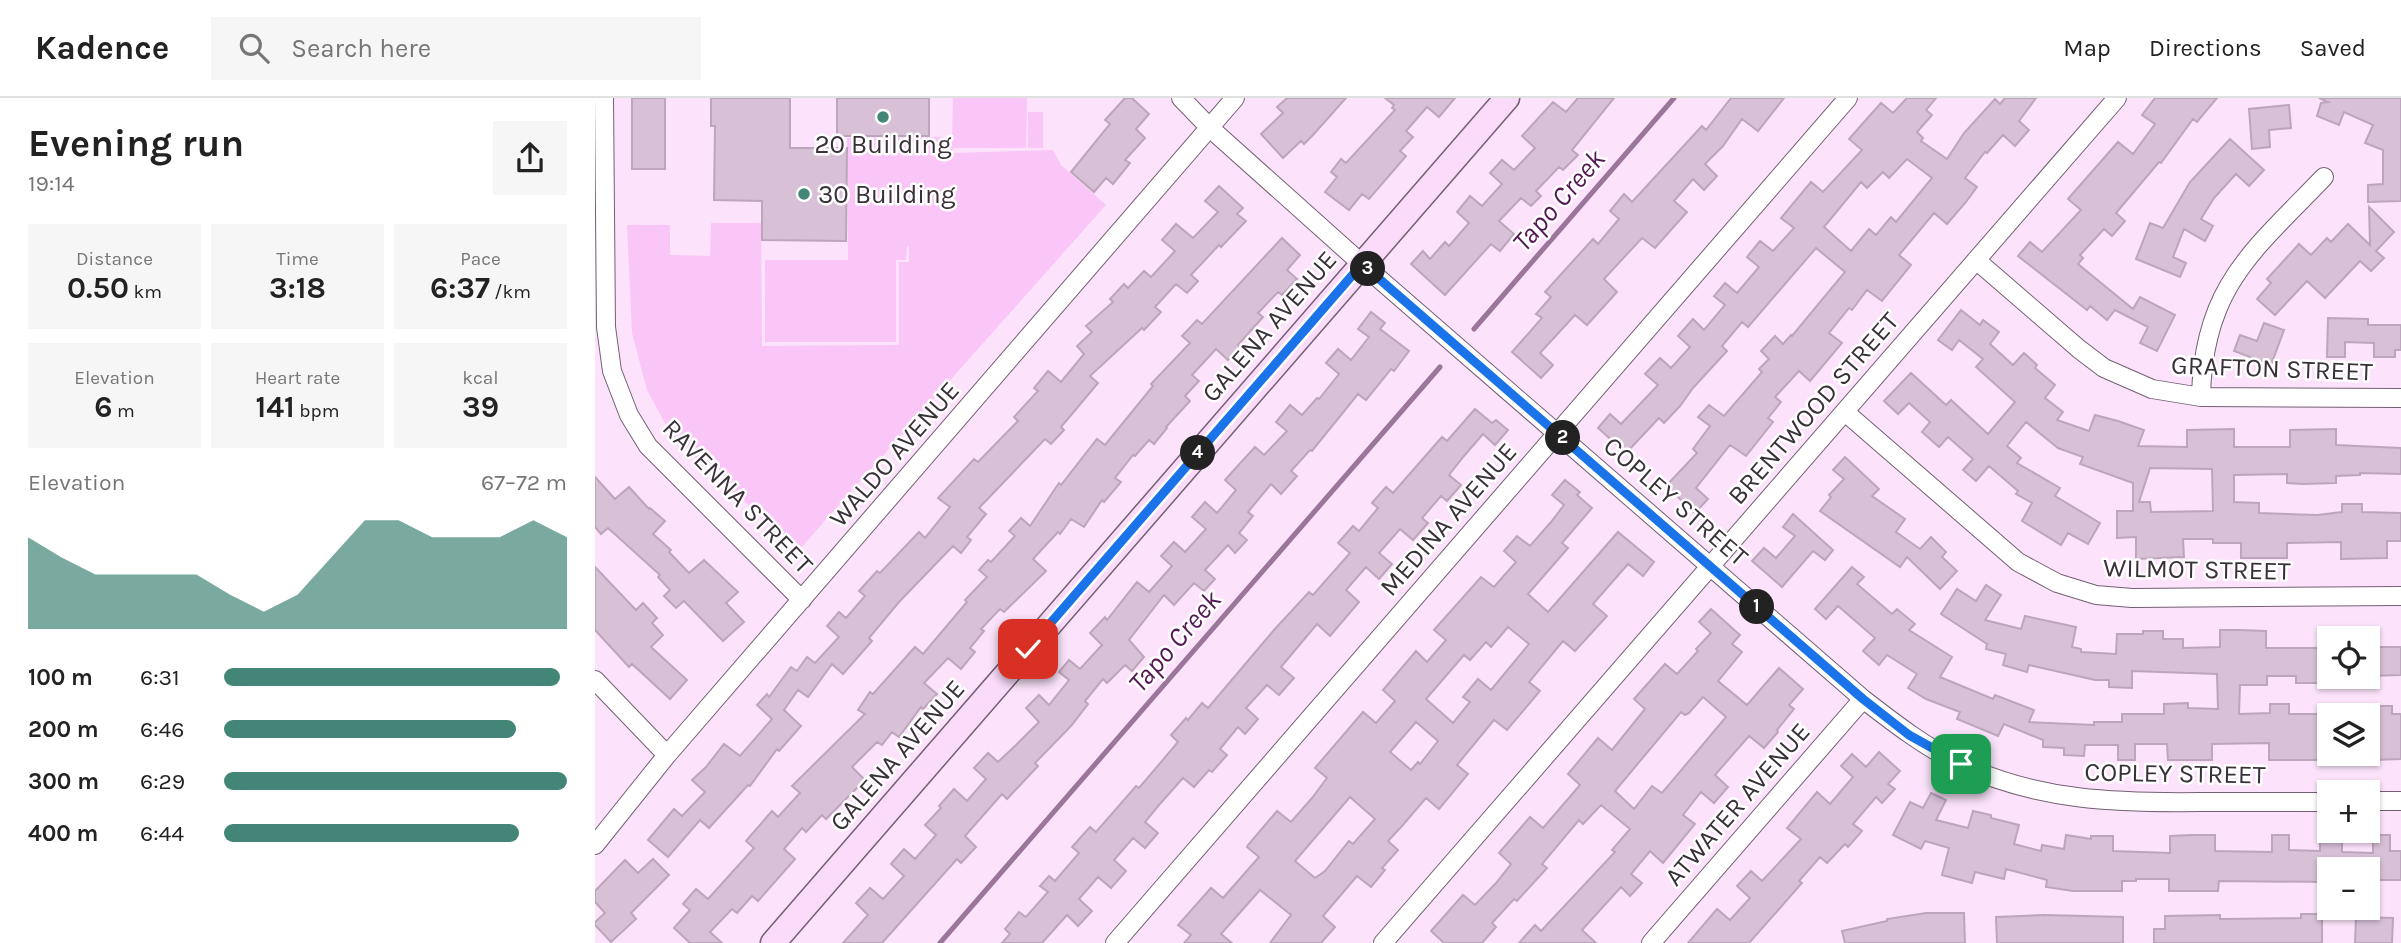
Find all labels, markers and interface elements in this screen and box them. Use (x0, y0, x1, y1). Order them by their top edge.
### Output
search box (211, 17, 701, 80)
text: Kadence (35, 29, 169, 67)
icon: search (235, 29, 273, 67)
text: Search here (291, 33, 431, 64)
text: Map (2063, 34, 2111, 62)
text: Directions (2149, 34, 2262, 62)
text: Saved (2300, 34, 2366, 62)
marker: 20 Building (875, 109, 891, 125)
text: Evening run (28, 121, 244, 166)
button: share (493, 121, 567, 195)
place label: 20 Building (814, 129, 952, 160)
water label: Tapo Creek (1505, 142, 1612, 258)
text: 19:14 (28, 170, 75, 197)
place label: 30 Building (818, 179, 956, 210)
marker: 30 Building (796, 186, 812, 202)
street label: GALENA AVENUE (1195, 244, 1343, 408)
text: Distance (76, 248, 153, 270)
text: Time (276, 248, 319, 270)
text: Pace (460, 248, 501, 270)
pin: 3 (1351, 252, 1385, 286)
text: 3 (1362, 257, 1373, 279)
text: 0.50 (67, 270, 129, 306)
text: 3:18 (269, 270, 326, 306)
text: 6:37 (430, 270, 490, 306)
text: km (129, 281, 162, 303)
text: /km (490, 281, 531, 303)
street label: BRENTWOOD STREET (1721, 306, 1905, 511)
street label: GRAFTON STREET (2171, 349, 2373, 388)
text: Elevation (74, 367, 155, 389)
text: Heart rate (255, 367, 340, 389)
text: kcal (462, 367, 499, 389)
street label: WALDO AVENUE (823, 375, 966, 533)
text: 6 (94, 389, 112, 425)
text: 141 (256, 389, 295, 425)
text: 39 (462, 389, 499, 425)
text: m (112, 400, 135, 422)
text: bpm (295, 400, 339, 422)
street label: RAVENNA STREET (656, 413, 819, 580)
pin: 2 (1545, 420, 1581, 456)
text: 2 (1557, 426, 1568, 448)
street label: COPLEY STREET (1597, 430, 1754, 573)
pin: 4 (1181, 436, 1215, 470)
street label: MEDINA AVENUE (1373, 436, 1523, 602)
text: 4 (1192, 441, 1203, 463)
text: Elevation (28, 469, 125, 496)
text: 67–72 m (481, 469, 567, 496)
street label: WILMOT STREET (2103, 552, 2291, 587)
water label: Tapo Creek (1121, 583, 1228, 699)
pin: 1 (1739, 589, 1775, 624)
text: 1 (1753, 595, 1760, 617)
pin (998, 619, 1058, 679)
map controls (2317, 626, 2380, 920)
button: locate (2317, 626, 2380, 689)
icon: check (1009, 630, 1047, 668)
text: 100 m (28, 664, 93, 691)
text: 6:31 (140, 664, 180, 691)
street label: GALENA AVENUE (823, 673, 971, 837)
button: layers (2317, 703, 2380, 766)
text: 200 m (28, 716, 99, 743)
text: 6:46 (140, 716, 184, 743)
street label: ATWATER AVENUE (1658, 717, 1817, 892)
pin (1931, 734, 1991, 794)
icon: arrive (1942, 745, 1980, 783)
street label: COPLEY STREET (2084, 756, 2266, 791)
text: 300 m (28, 768, 99, 795)
text: 6:29 (140, 768, 185, 795)
button: + (2317, 780, 2380, 843)
text: 400 m (28, 820, 98, 847)
text: 6:44 (140, 820, 184, 847)
button: − (2317, 857, 2380, 920)

